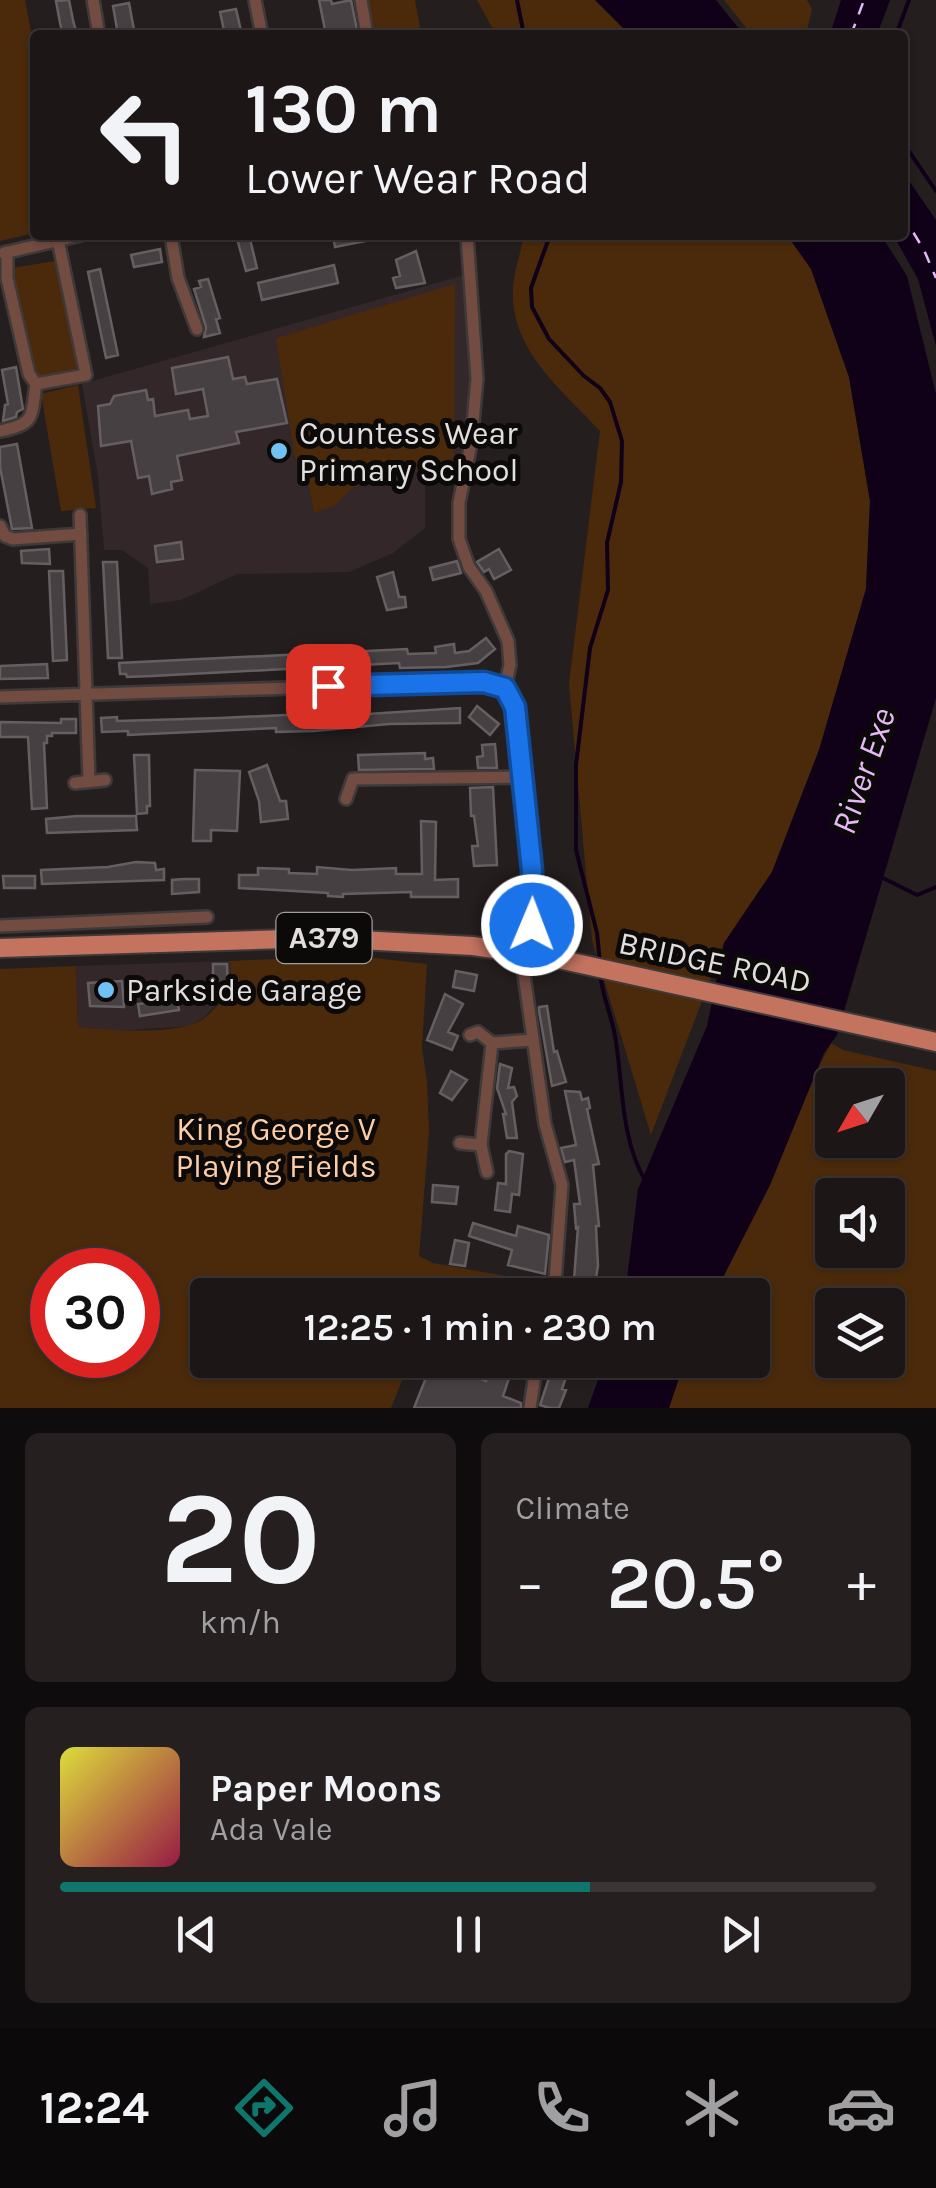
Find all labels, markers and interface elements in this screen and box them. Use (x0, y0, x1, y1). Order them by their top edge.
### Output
text: 130 m (245, 68, 442, 150)
icon: left (80, 70, 210, 200)
text: Lower Wear Road (245, 152, 591, 204)
place label: Countess Wear Primary School (299, 415, 519, 489)
marker: Countess Wear Primary School (268, 440, 290, 462)
pin (286, 644, 371, 729)
icon: arrive (301, 659, 356, 714)
water label: River Exe (823, 703, 904, 839)
position arrow (480, 873, 584, 977)
road number: A379 (276, 913, 372, 963)
street label: BRIDGE ROAD (615, 924, 814, 1001)
place label: Parkside Garage (126, 972, 362, 1009)
marker: Parkside Garage (95, 979, 117, 1001)
north arrow (815, 1068, 905, 1158)
map controls (815, 1068, 905, 1378)
park label: King George V Playing Fields (175, 1111, 377, 1185)
button: sound (815, 1178, 905, 1268)
speed limit sign: 30 (30, 1248, 160, 1378)
button: layers (815, 1288, 905, 1378)
text: 12:25 · 1 min · 230 m (303, 1305, 657, 1350)
text: 20 (160, 1463, 321, 1615)
text: Climate (516, 1490, 630, 1527)
text: 20.5° (607, 1539, 785, 1627)
text: − (516, 1551, 544, 1615)
text: + (847, 1551, 876, 1615)
text: km/h (200, 1604, 281, 1641)
text: Paper Moons (210, 1766, 442, 1811)
text: Ada Vale (210, 1811, 333, 1848)
icon: previous (169, 1907, 224, 1962)
icon: pause (441, 1907, 496, 1962)
icon: next (713, 1907, 768, 1962)
icon: directions (229, 2073, 299, 2143)
icon: music (378, 2073, 448, 2143)
icon: phone (527, 2073, 597, 2143)
icon: climate (677, 2073, 747, 2143)
icon: car (826, 2073, 896, 2143)
text: 12:24 (40, 2082, 149, 2134)

